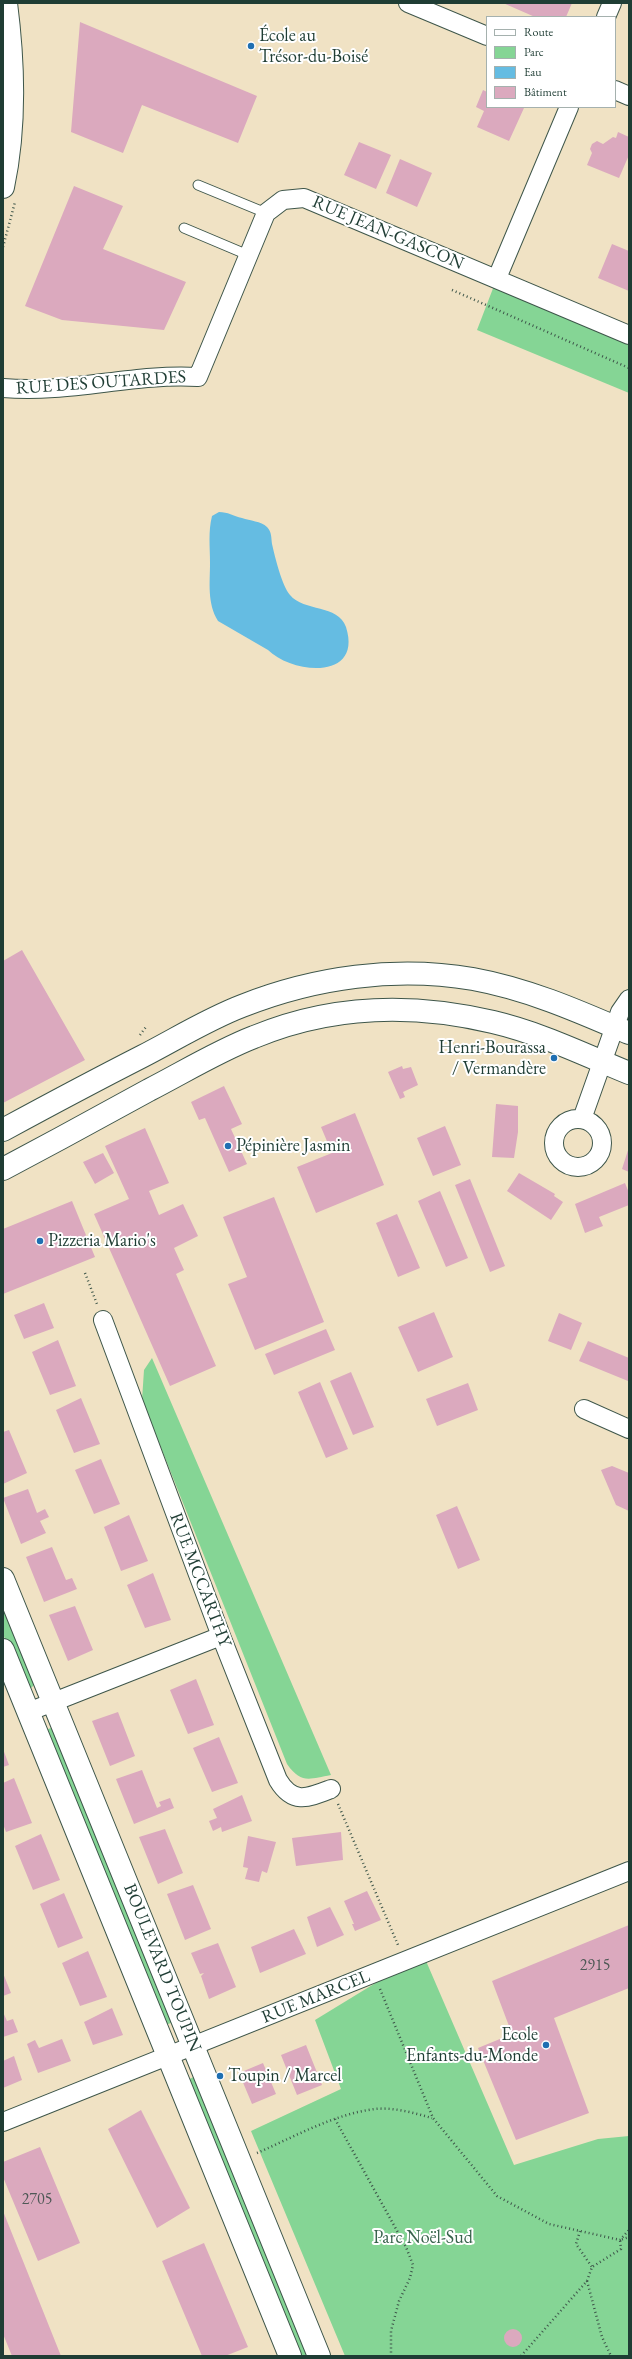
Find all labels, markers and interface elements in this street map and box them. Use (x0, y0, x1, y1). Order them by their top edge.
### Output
legend (486, 16, 616, 108)
text: Route (524, 24, 553, 40)
place label: École au Trésor-du-Boisé (259, 25, 368, 68)
marker: École au Trésor-du-Boisé (246, 41, 256, 51)
text: Parc (524, 44, 544, 60)
text: Eau (524, 64, 542, 80)
text: Bâtiment (524, 84, 567, 100)
street label: RUE JEAN-GASCON (309, 191, 467, 275)
street label: RUE DES OUTARDES (15, 366, 187, 400)
place label: Henri-Bourassa / Vermandère (439, 1037, 546, 1080)
marker: Henri-Bourassa / Vermandère (549, 1053, 559, 1063)
place label: Pépinière Jasmin (236, 1135, 350, 1157)
marker: Pépinière Jasmin (223, 1141, 233, 1151)
place label: Pizzeria Mario's (48, 1230, 156, 1252)
marker: Pizzeria Mario's (35, 1236, 45, 1246)
street label: RUE MCCARTHY (164, 1510, 236, 1650)
street label: BOULEVARD TOUPIN (118, 1881, 206, 2055)
house number: 2915 (580, 1956, 610, 1976)
street label: RUE MARCEL (259, 1965, 373, 2029)
place label: Ecole Enfants-du-Monde (406, 2024, 538, 2066)
marker: Ecole Enfants-du-Monde (541, 2040, 551, 2050)
place label: Toupin / Marcel (228, 2065, 342, 2087)
marker: Toupin / Marcel (215, 2071, 225, 2081)
house number: 2705 (22, 2190, 52, 2210)
park label: Parc Noël-Sud (373, 2227, 473, 2249)

